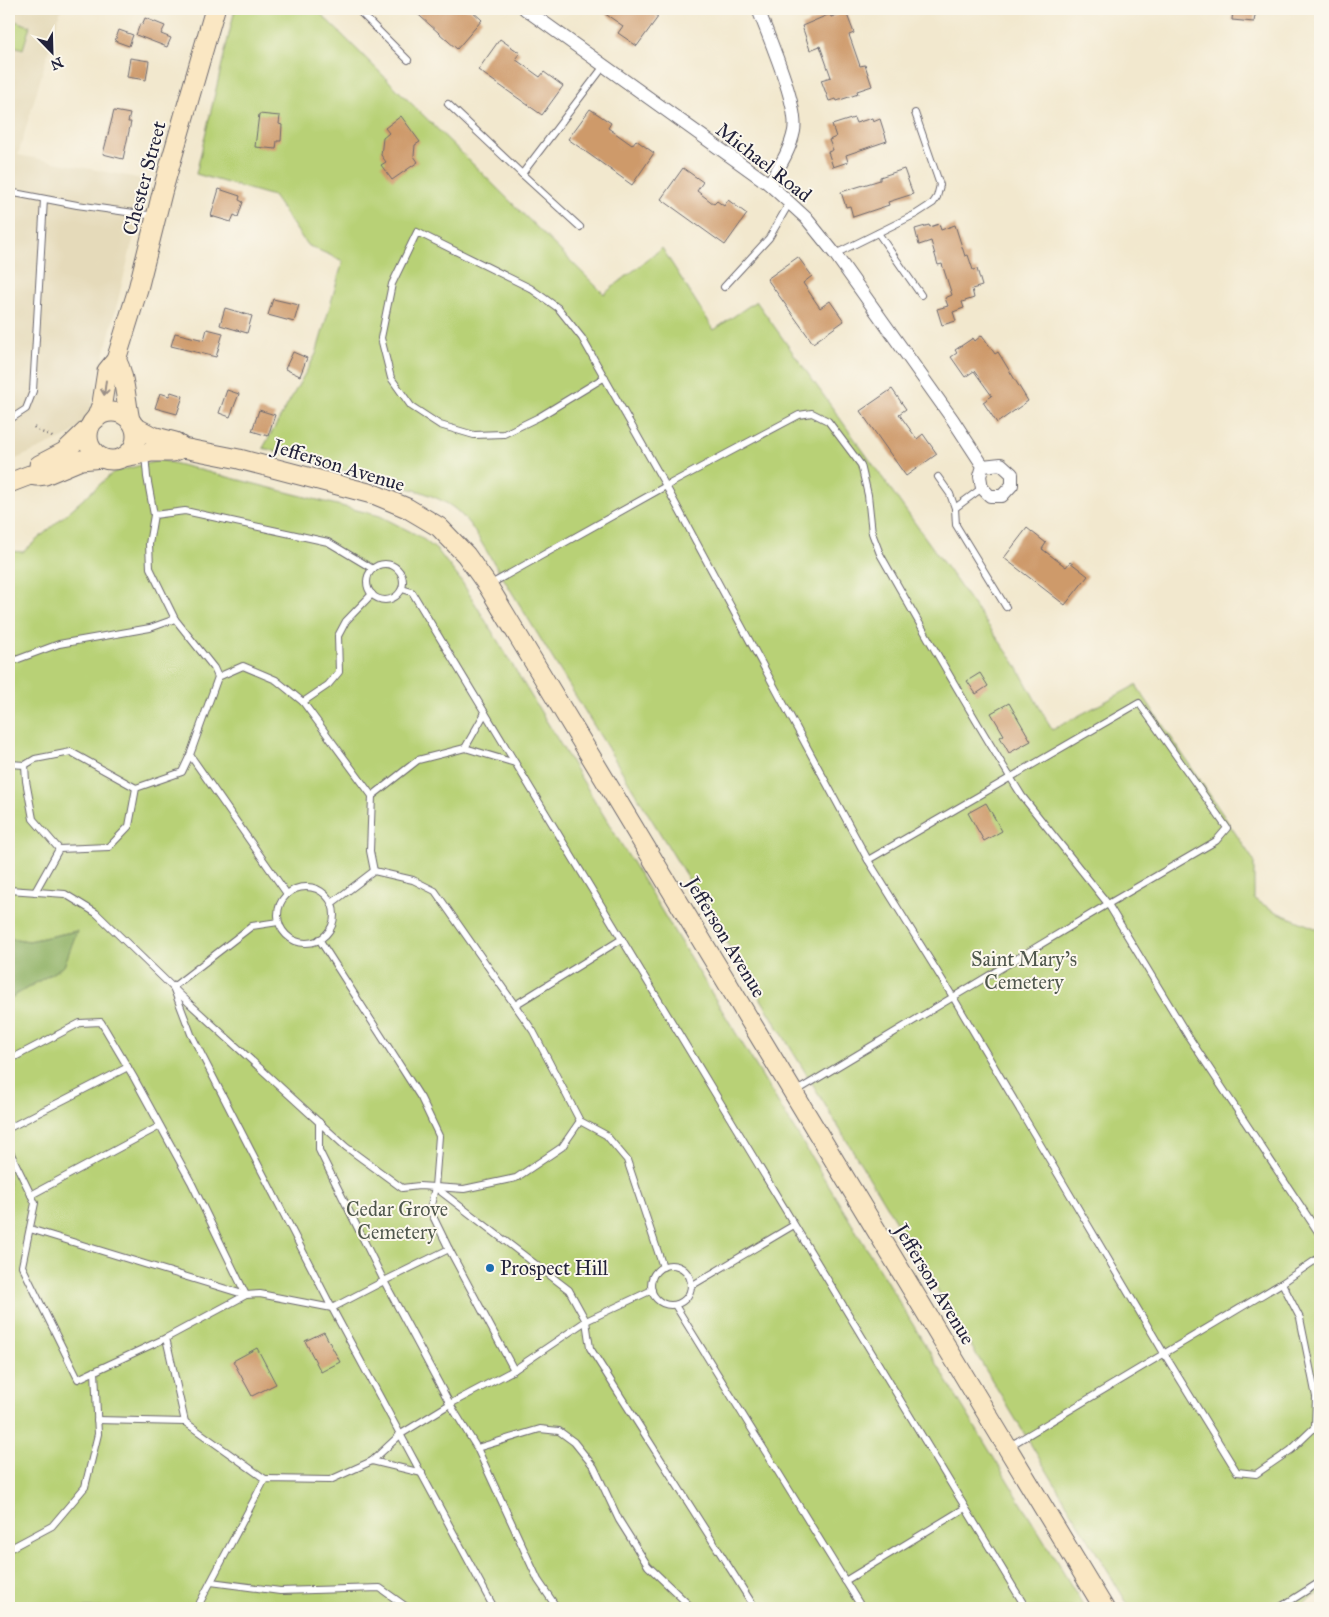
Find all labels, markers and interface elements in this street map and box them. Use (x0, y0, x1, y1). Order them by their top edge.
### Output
north arrow (28, 28, 78, 78)
text: N (48, 53, 66, 74)
street label: Michael Road (711, 117, 817, 207)
street label: Chester Street (117, 118, 171, 238)
one-way arrow (99, 380, 109, 396)
street label: Jefferson Avenue (268, 433, 408, 497)
street label: Jefferson Avenue (679, 871, 771, 1002)
park label: Saint Mary's Cemetery (971, 947, 1077, 994)
park label: Cedar Grove Cemetery (346, 1197, 448, 1244)
street label: Jefferson Avenue (888, 1218, 980, 1349)
place label: Prospect Hill (500, 1256, 609, 1280)
marker: Prospect Hill (484, 1262, 496, 1274)

